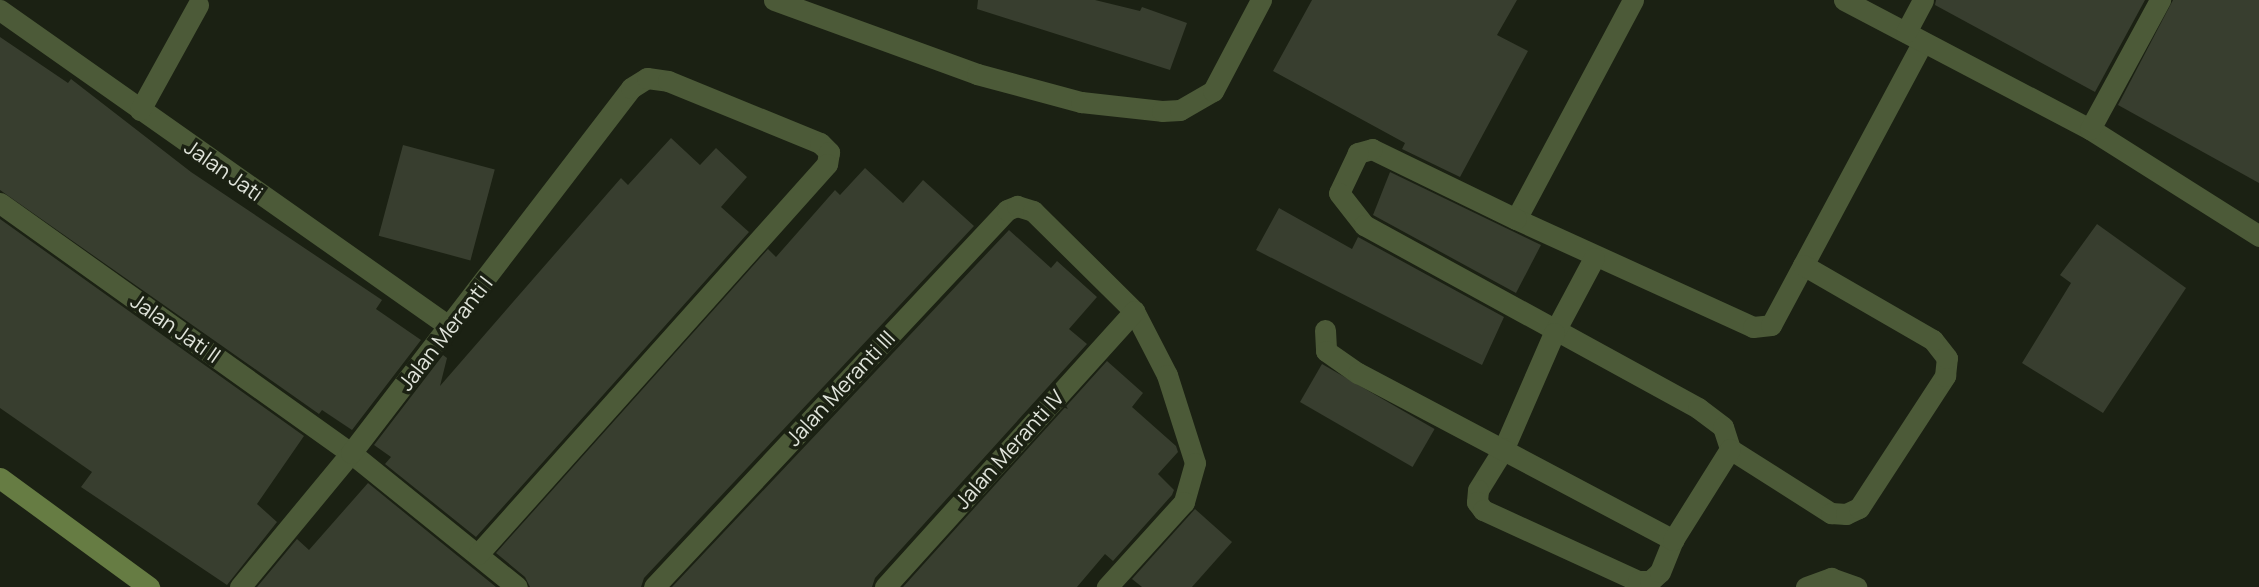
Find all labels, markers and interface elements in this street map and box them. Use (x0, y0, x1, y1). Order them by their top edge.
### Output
street label: Jalan Jati (180, 134, 268, 206)
street label: Jalan Meranti I (393, 271, 497, 395)
street label: Jalan Jati II (126, 288, 226, 368)
street label: Jalan Meranti III (780, 325, 900, 451)
street label: Jalan Meranti IV (949, 384, 1069, 514)

